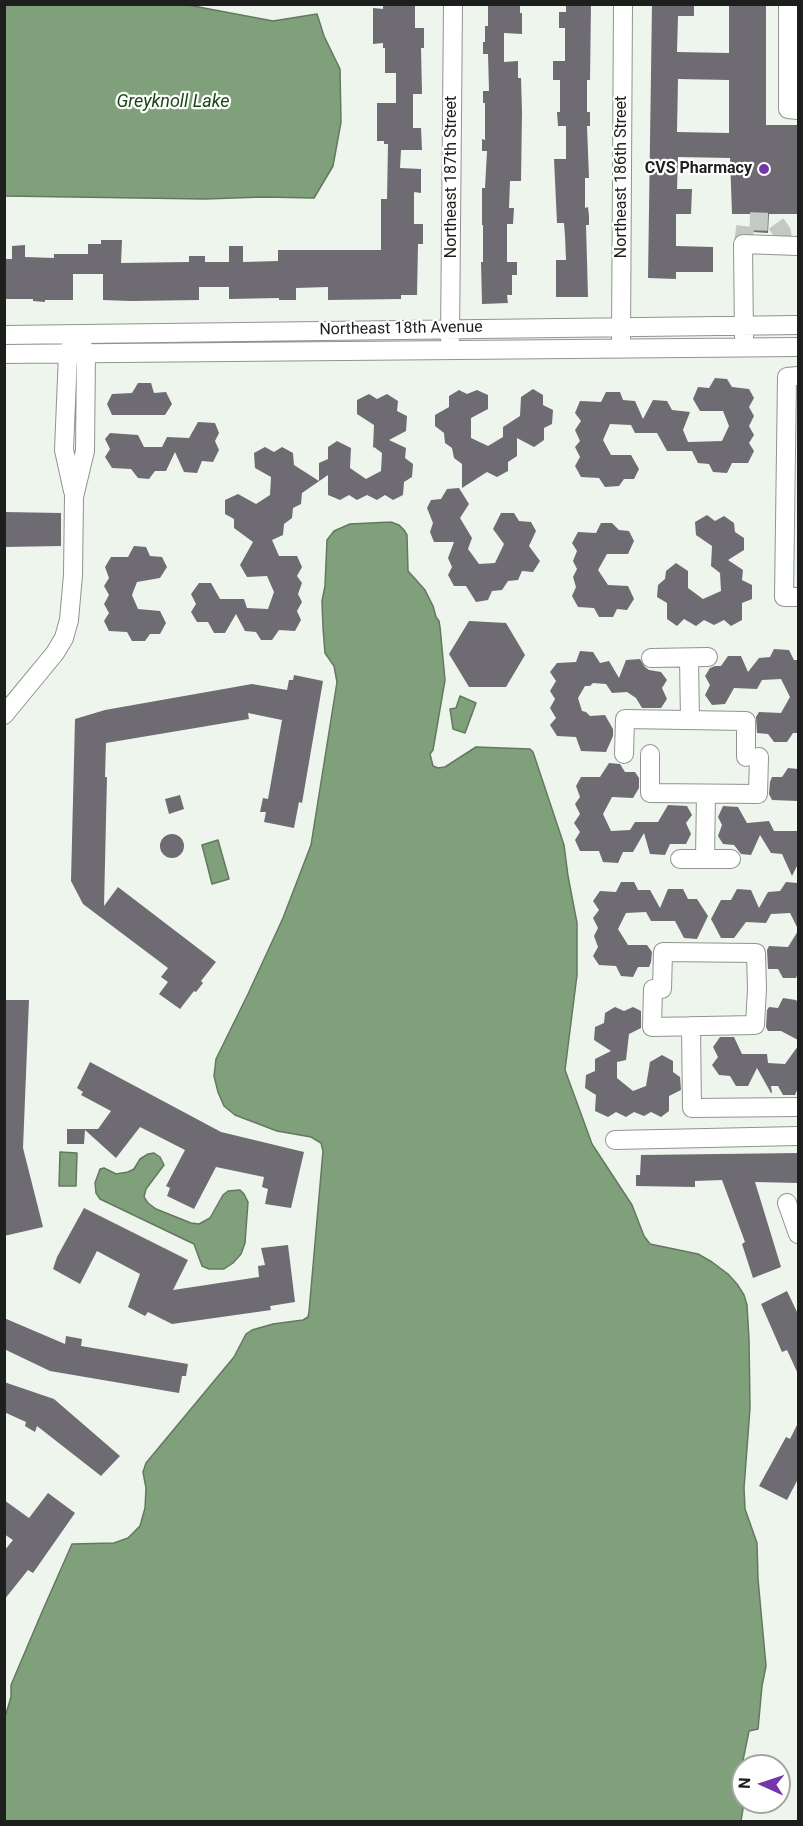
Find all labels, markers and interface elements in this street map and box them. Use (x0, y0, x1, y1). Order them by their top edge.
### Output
water label: Greyknoll Lake (116, 91, 230, 113)
street label: Northeast 187th Street (442, 96, 462, 258)
street label: Northeast 186th Street (612, 96, 632, 258)
place label: CVS Pharmacy (645, 159, 752, 179)
marker: CVS Pharmacy (757, 162, 771, 176)
street label: Northeast 18th Avenue (319, 318, 483, 340)
north arrow (731, 1754, 791, 1814)
text: N (735, 1777, 754, 1789)

